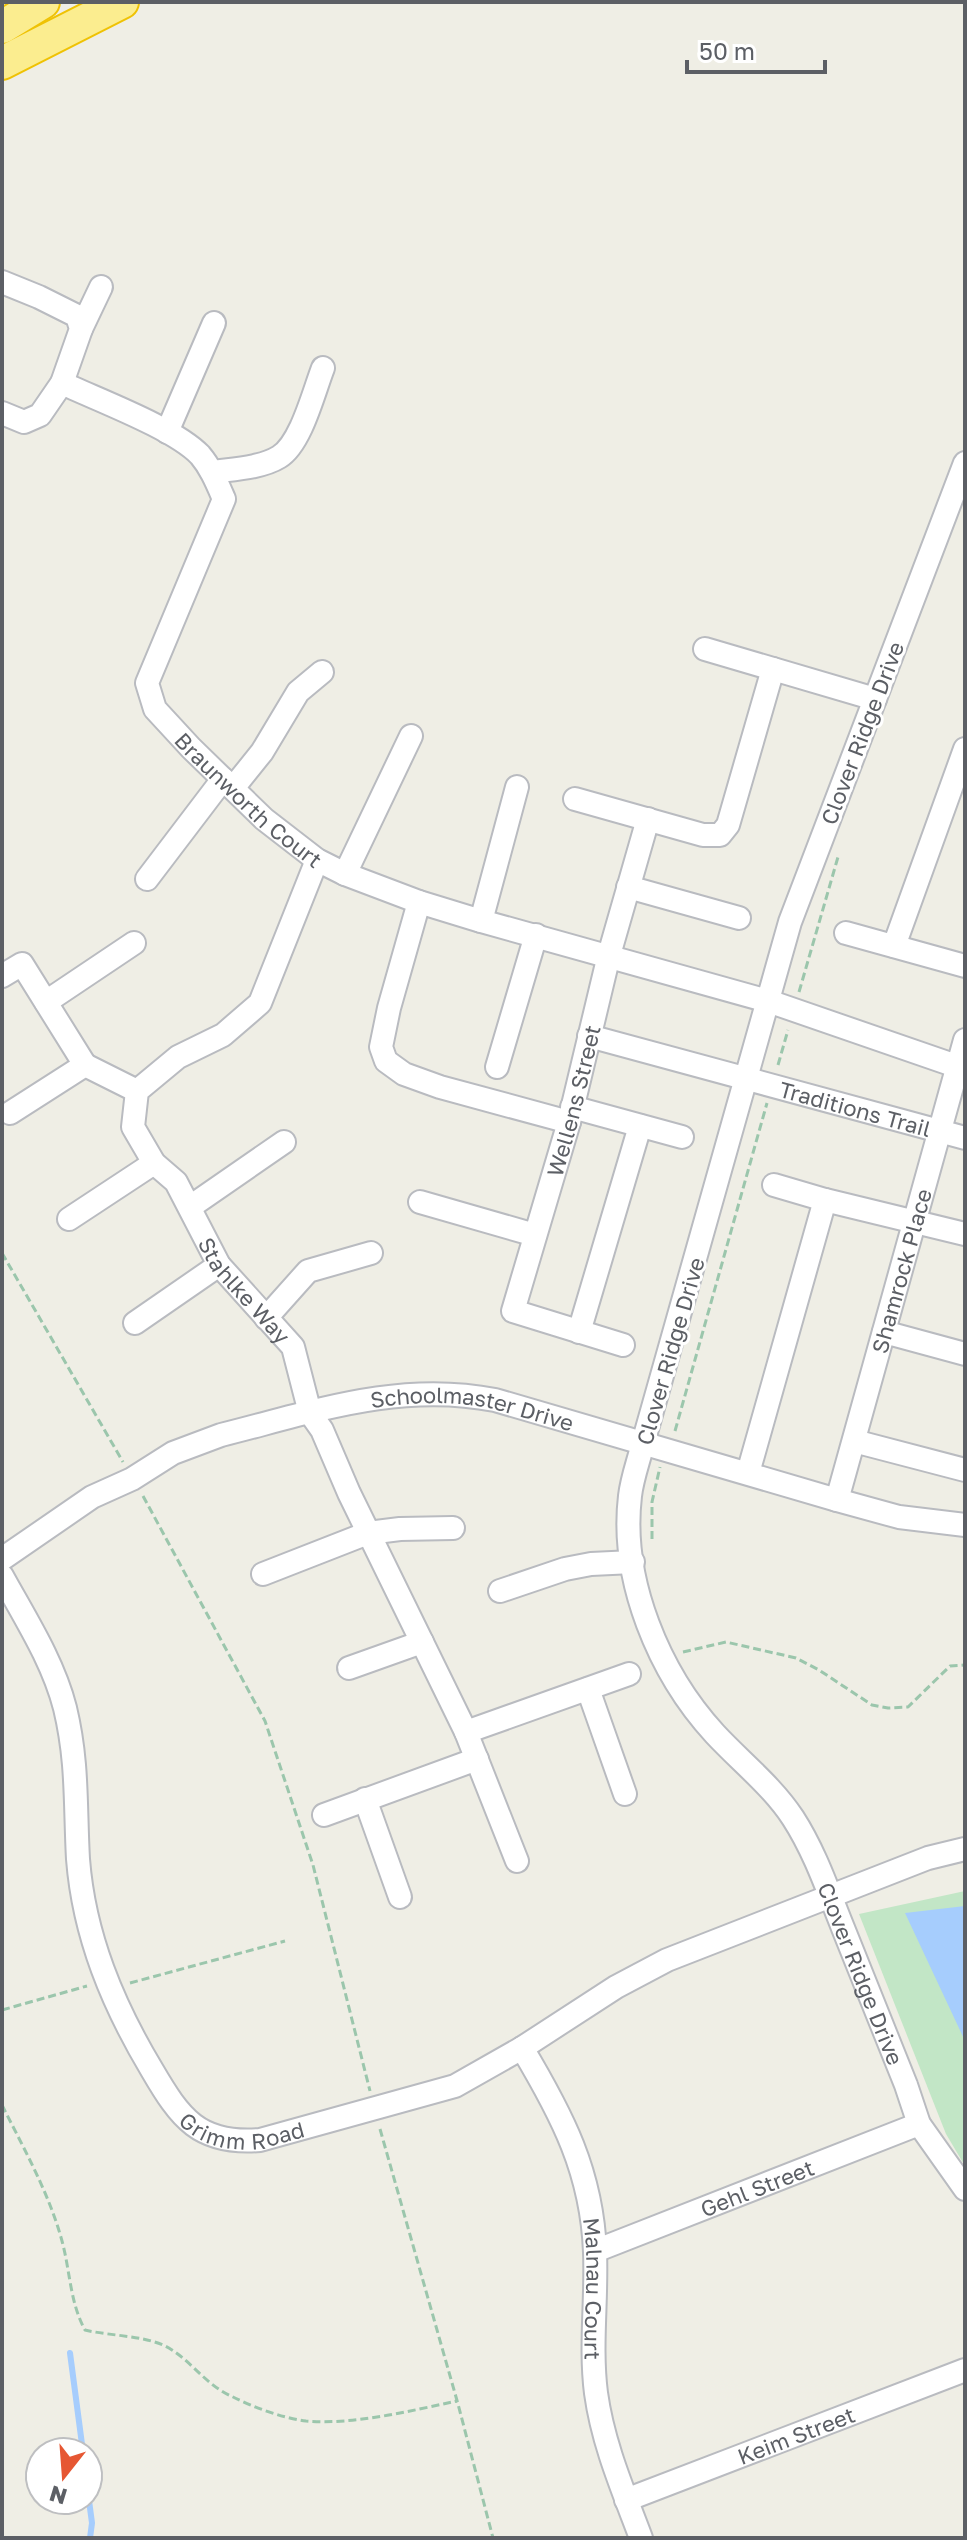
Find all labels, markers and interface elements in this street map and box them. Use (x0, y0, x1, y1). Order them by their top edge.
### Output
scale bar (687, 24, 825, 74)
text: 50 m (699, 36, 755, 65)
street label: Clover Ridge Drive (815, 638, 909, 828)
street label: Braunworth Court (170, 726, 328, 873)
street label: Wellens Street (540, 1022, 605, 1180)
street label: Traditions Trail (777, 1075, 934, 1142)
street label: Shamrock Place (865, 1185, 937, 1356)
street label: Stahlke Way (193, 1232, 296, 1349)
street label: Clover Ridge Drive (630, 1254, 710, 1448)
street label: Schoolmaster Drive (368, 1381, 577, 1436)
street label: Clover Ridge Drive (813, 1878, 910, 2069)
street label: Grimm Road (174, 2106, 307, 2154)
street label: Gehl Street (696, 2153, 818, 2222)
street label: Malnau Court (579, 2216, 609, 2360)
street label: Keim Street (733, 2400, 858, 2470)
north arrow (24, 2436, 104, 2516)
text: N (46, 2480, 70, 2511)

